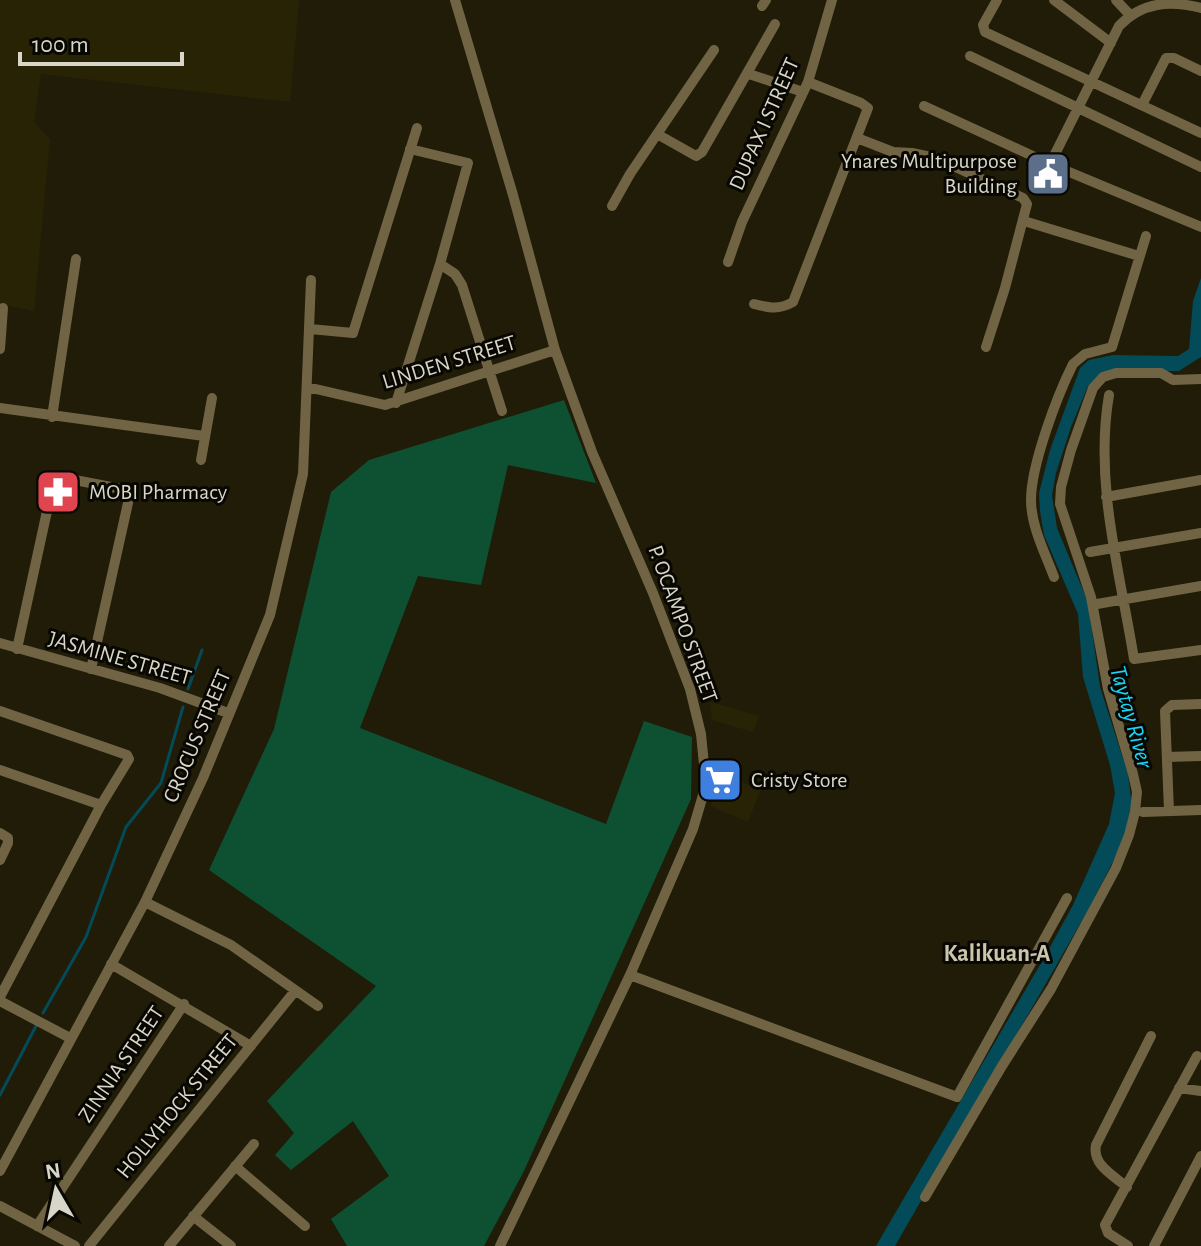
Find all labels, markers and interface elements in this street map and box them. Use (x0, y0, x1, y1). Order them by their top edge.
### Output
scale bar (20, 16, 182, 66)
text: 100 m (32, 33, 89, 57)
street label: DUPAX I STREET (725, 54, 803, 193)
place label: Ynares Multipurpose Building (841, 150, 1017, 197)
public building icon: Ynares Multipurpose Building (1024, 150, 1072, 198)
street label: LINDEN STREET (380, 331, 519, 393)
pharmacy icon: MOBI Pharmacy (34, 468, 82, 516)
place label: MOBI Pharmacy (89, 481, 228, 503)
street label: P. OCAMPO STREET (644, 542, 722, 706)
street label: JASMINE STREET (46, 627, 194, 689)
water label: Taytay River (1105, 663, 1157, 772)
street label: CROCUS STREET (159, 666, 235, 805)
supermarket icon: Cristy Store (696, 756, 744, 804)
place label: Cristy Store (751, 769, 848, 791)
district label: Kalikuan-A (944, 942, 1051, 966)
street label: ZINNIA STREET (74, 1002, 168, 1126)
street label: HOLLYHOCK STREET (112, 1030, 242, 1182)
north arrow (16, 1150, 96, 1230)
text: N (44, 1159, 62, 1183)

